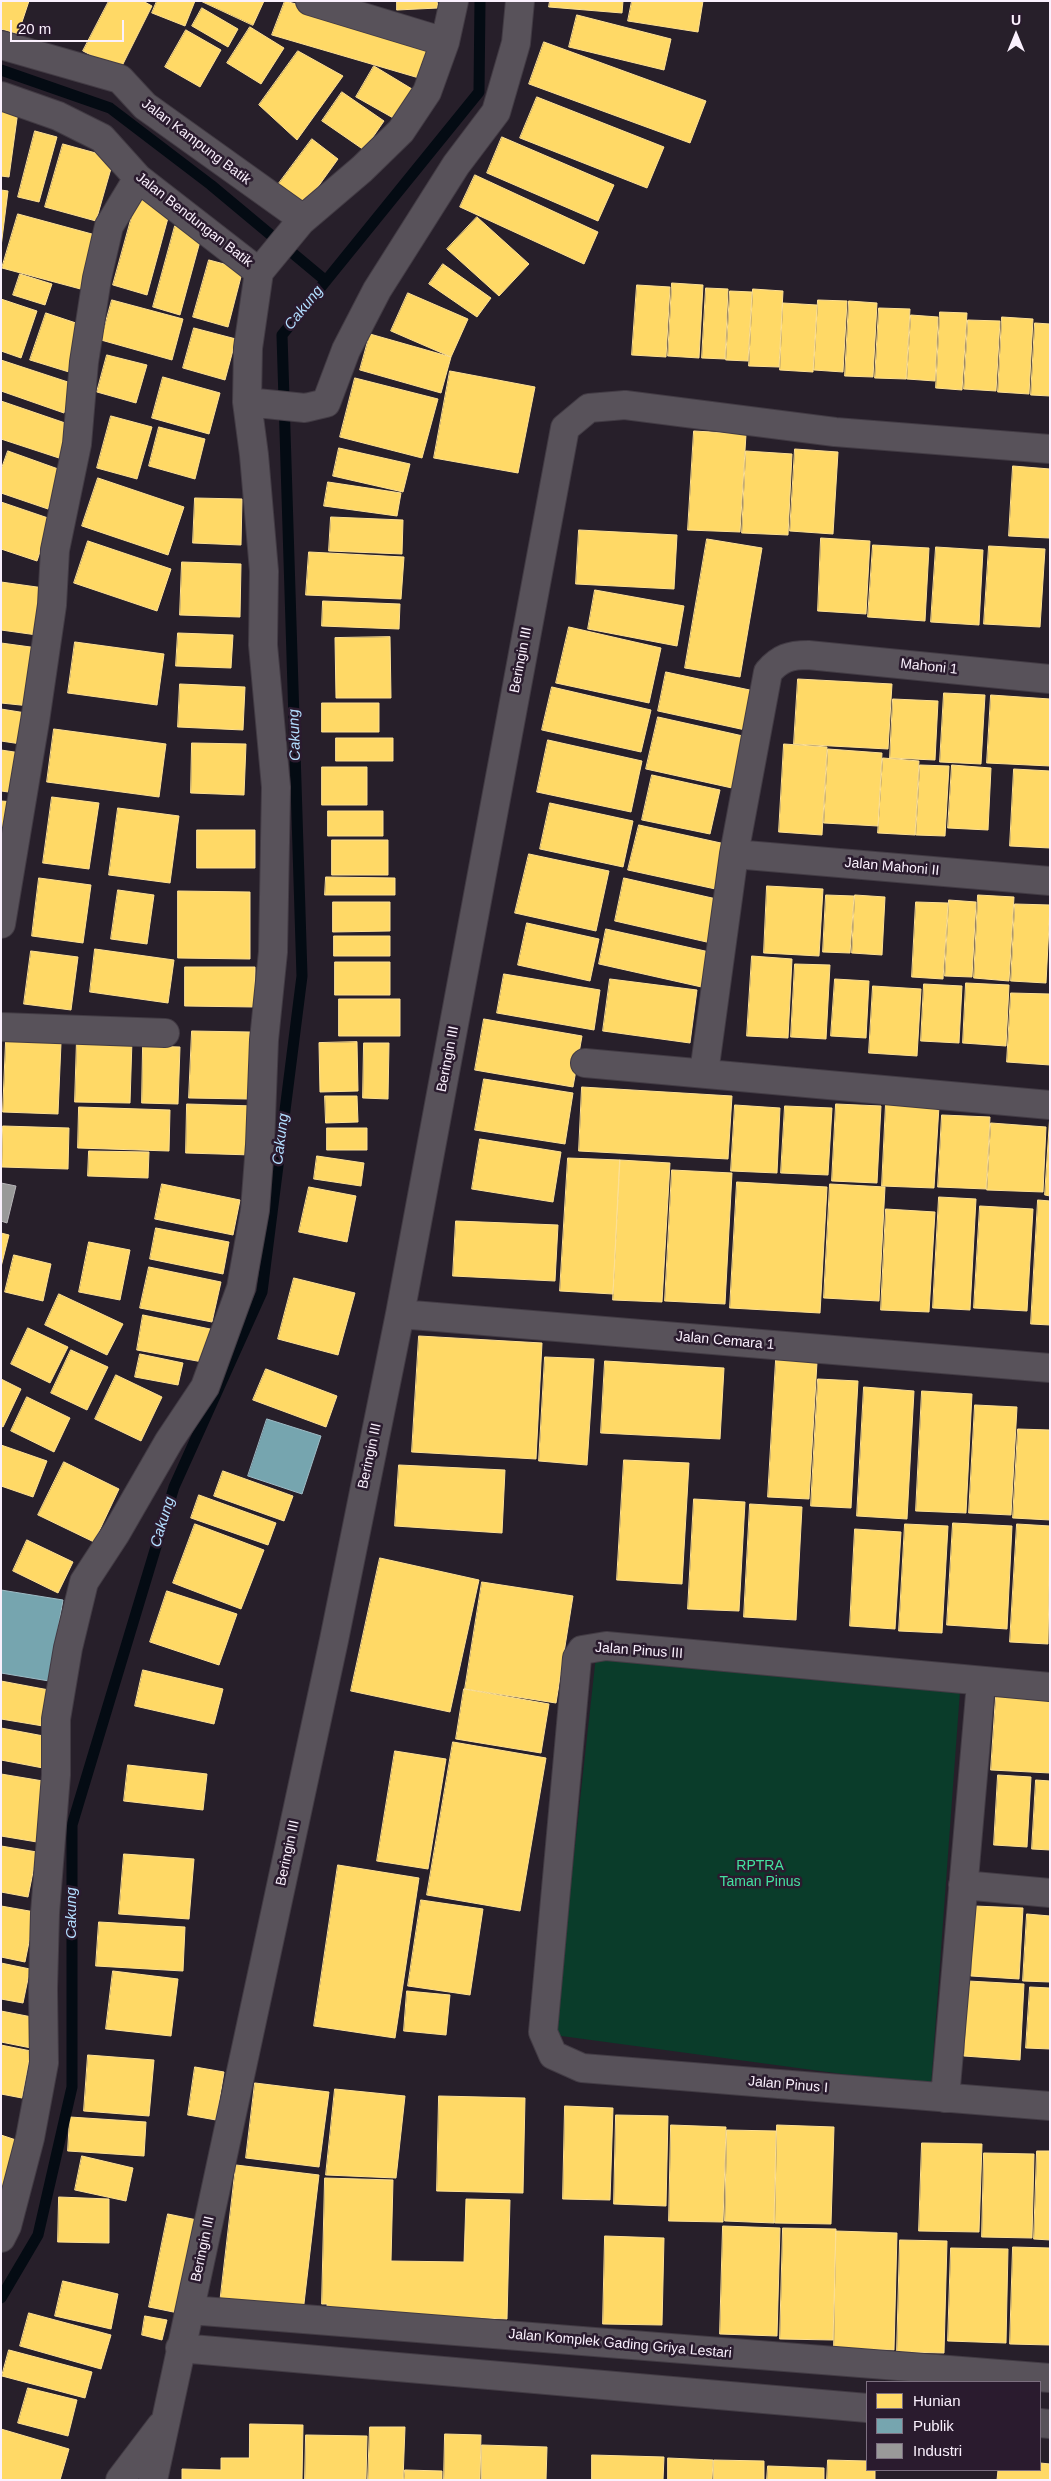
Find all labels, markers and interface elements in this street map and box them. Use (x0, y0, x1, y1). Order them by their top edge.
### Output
scale bar (12, 10, 126, 42)
north arrow (991, 10, 1041, 60)
text: U (1011, 12, 1021, 28)
text: 20 m (18, 20, 51, 37)
street label: Jalan Kampung Batik (138, 95, 254, 189)
street label: Jalan Bendungan Batik (132, 169, 256, 271)
water label: Cakung (281, 282, 327, 334)
street label: Beringin III (506, 626, 536, 694)
street label: Mahoni 1 (899, 656, 959, 678)
water label: Cakung (285, 709, 305, 761)
street label: Jalan Mahoni II (844, 854, 940, 880)
street label: Beringin III (433, 1025, 463, 1093)
water label: Cakung (269, 1112, 293, 1166)
street label: Jalan Cemara 1 (675, 1328, 775, 1354)
street label: Beringin III (355, 1422, 385, 1490)
water label: Cakung (147, 1495, 179, 1549)
street label: Jalan Pinus III (595, 1640, 683, 1662)
street label: Beringin III (273, 1819, 303, 1887)
park label: RPTRA Taman Pinus (720, 1858, 800, 1890)
water label: Cakung (63, 1887, 81, 1939)
street label: Jalan Pinus I (747, 2073, 829, 2097)
street label: Beringin III (188, 2215, 218, 2283)
street label: Jalan Komplek Gading Griya Lestari (508, 2326, 732, 2362)
legend (866, 2381, 1041, 2471)
text: Hunian (913, 2392, 961, 2409)
text: Publik (913, 2417, 954, 2434)
text: Industri (913, 2442, 962, 2459)

